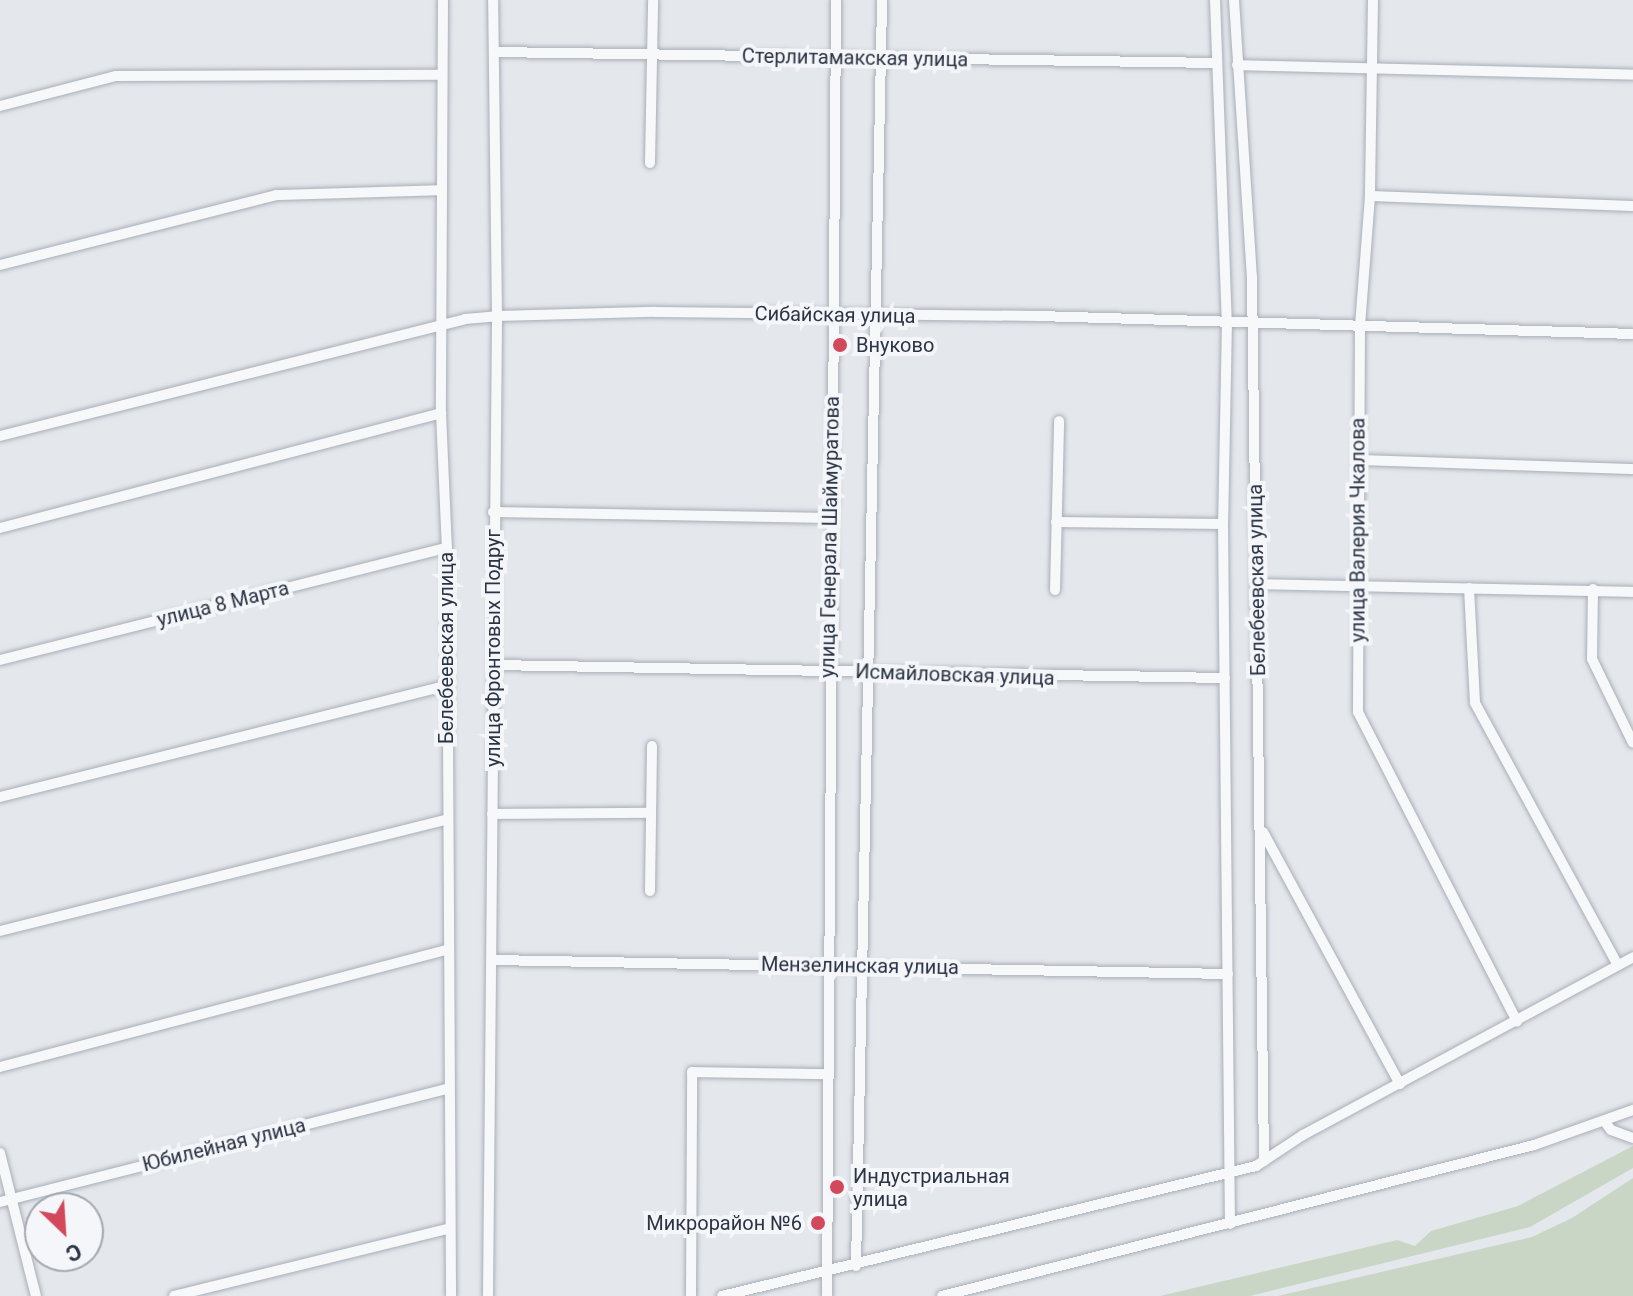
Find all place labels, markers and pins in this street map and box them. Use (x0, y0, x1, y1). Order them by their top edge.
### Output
place label: Внуково (856, 333, 934, 357)
marker: Внуково (831, 336, 849, 354)
place label: Индустриальная улица (853, 1164, 1010, 1211)
marker: Индустриальная улица (828, 1178, 846, 1196)
place label: Микрорайон №6 (646, 1211, 802, 1235)
marker: Микрорайон №6 (809, 1214, 827, 1232)

